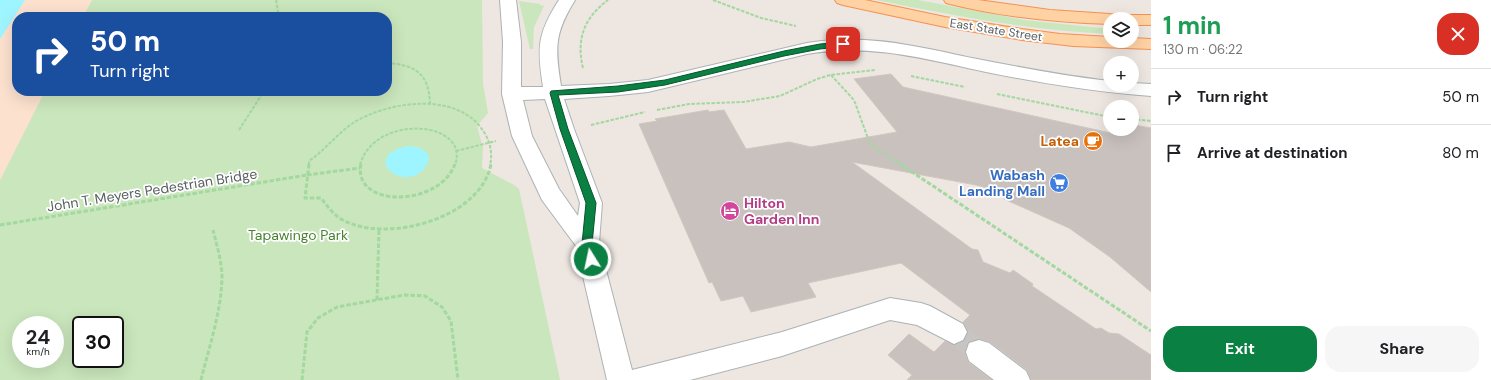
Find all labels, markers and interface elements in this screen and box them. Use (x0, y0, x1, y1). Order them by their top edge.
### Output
text: 1 min (1163, 10, 1221, 41)
map controls (1103, 12, 1139, 136)
button: layers (1103, 12, 1139, 48)
button: close (1437, 13, 1479, 55)
street label: East State Street (949, 15, 1044, 45)
text: 50 m (90, 23, 160, 60)
pin (826, 27, 860, 61)
icon: right (24, 28, 76, 80)
icon: arrive (832, 33, 854, 55)
text: 130 m · 06:22 (1163, 41, 1243, 58)
button: + (1103, 56, 1139, 92)
text: Turn right (90, 59, 170, 83)
icon: right (1163, 86, 1185, 108)
text: Turn right (1197, 87, 1268, 107)
text: 50 m (1442, 87, 1479, 107)
button: − (1103, 100, 1139, 136)
cafe icon: Latea (1082, 130, 1104, 152)
place label: Latea (1041, 132, 1079, 150)
icon: arrive (1163, 142, 1185, 164)
text: Arrive at destination (1197, 143, 1348, 163)
text: 80 m (1442, 143, 1479, 163)
street label: John T. Meyers Pedestrian Bridge (46, 164, 258, 216)
place label: Wabash Landing Mall (959, 166, 1045, 200)
supermarket icon: Wabash Landing Mall (1048, 172, 1070, 194)
place label: Hilton Garden Inn (744, 194, 819, 228)
hotel icon: Hilton Garden Inn (719, 200, 741, 222)
park label: Tapawingo Park (248, 226, 348, 244)
position arrow (570, 238, 612, 280)
speed limit sign: 30 (72, 316, 124, 368)
text: 24 (26, 324, 50, 350)
button: Exit (1163, 326, 1317, 372)
button: Share (1325, 326, 1479, 372)
text: km/h (26, 345, 50, 358)

